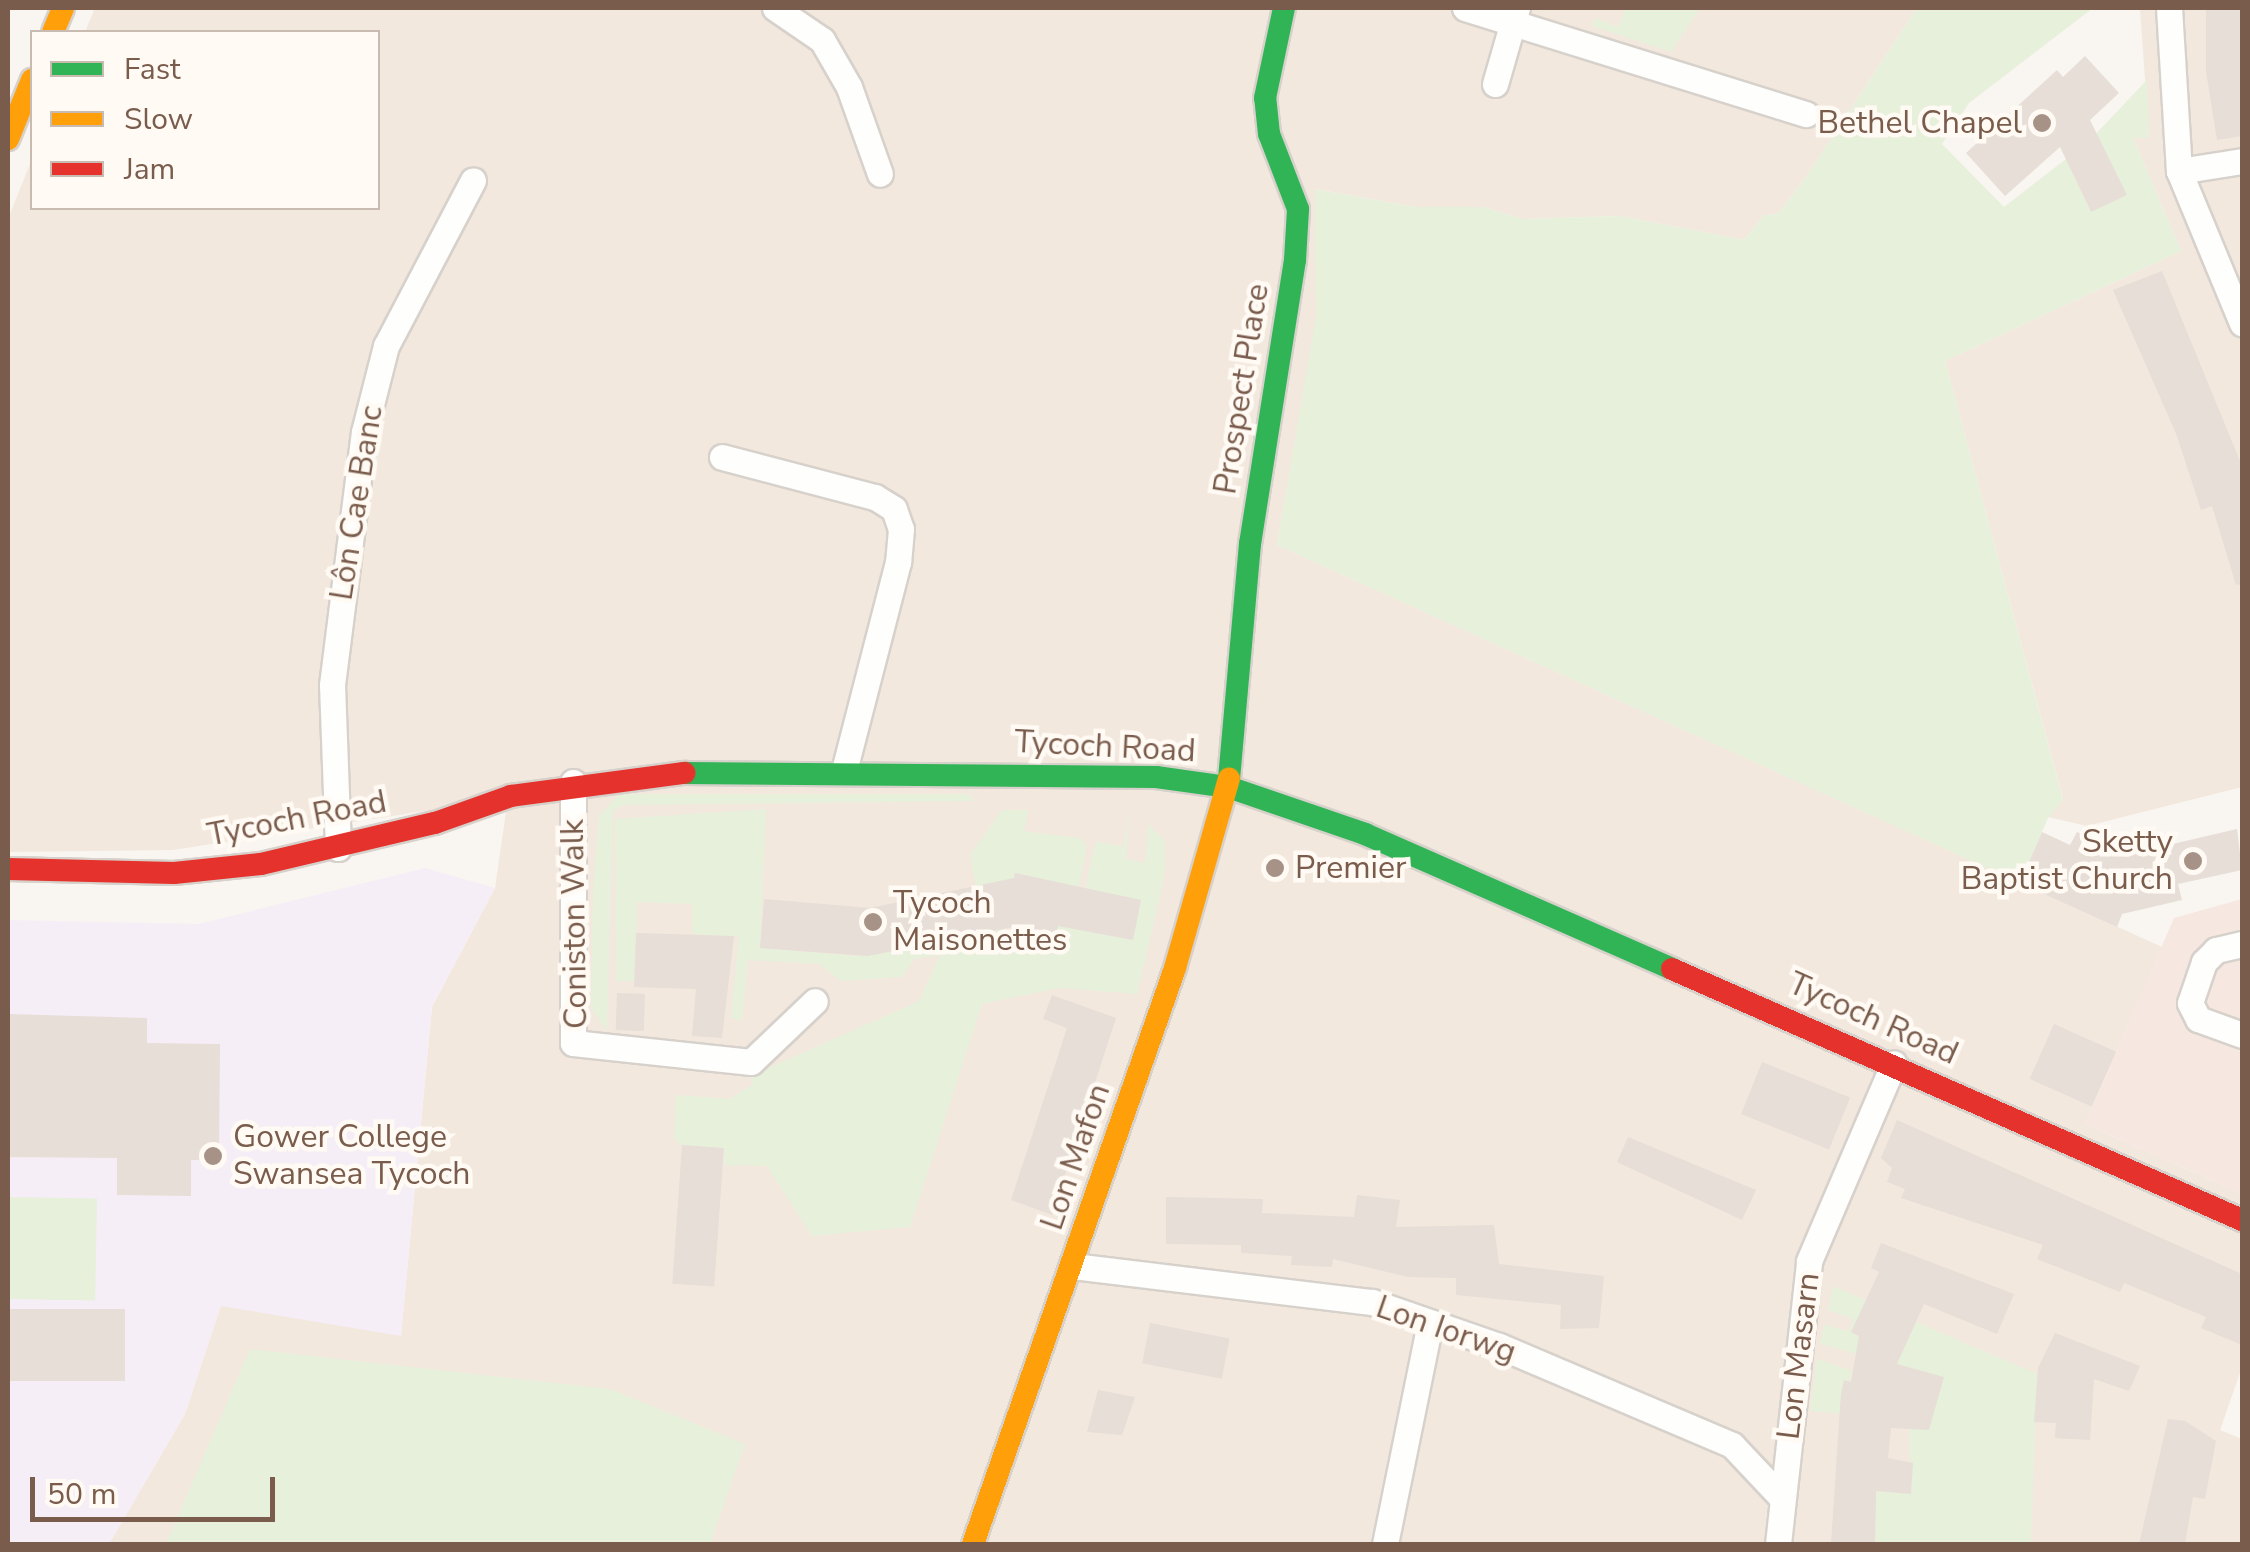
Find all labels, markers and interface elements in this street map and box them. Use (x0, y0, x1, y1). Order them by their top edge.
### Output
legend (30, 30, 380, 210)
text: Fast (124, 49, 181, 90)
text: Slow (124, 99, 193, 140)
place label: Bethel Chapel (1817, 104, 2022, 142)
marker: Bethel Chapel (2031, 112, 2053, 134)
text: Jam (124, 149, 175, 190)
street label: Prospect Place (1206, 281, 1278, 497)
street label: Lôn Cae Banc (323, 403, 391, 603)
street label: Tycoch Road (1013, 723, 1197, 771)
street label: Tycoch Road (204, 783, 390, 855)
street label: Coniston Walk (554, 819, 596, 1029)
place label: Sketty Baptist Church (1961, 824, 2173, 899)
place label: Premier (1295, 849, 1407, 887)
marker: Sketty Baptist Church (2182, 850, 2204, 872)
marker: Premier (1264, 857, 1286, 879)
place label: Tycoch Maisonettes (893, 885, 1067, 960)
marker: Tycoch Maisonettes (862, 911, 884, 933)
street label: Tycoch Road (1782, 965, 1964, 1073)
street label: Lon Mafon (1033, 1079, 1119, 1235)
place label: Gower College Swansea Tycoch (233, 1119, 470, 1194)
marker: Gower College Swansea Tycoch (202, 1145, 224, 1167)
street label: Lon Masarn (1770, 1270, 1828, 1442)
street label: Lon Iorwg (1371, 1288, 1521, 1372)
scale bar (35, 1457, 280, 1519)
text: 50 m (47, 1474, 116, 1515)

